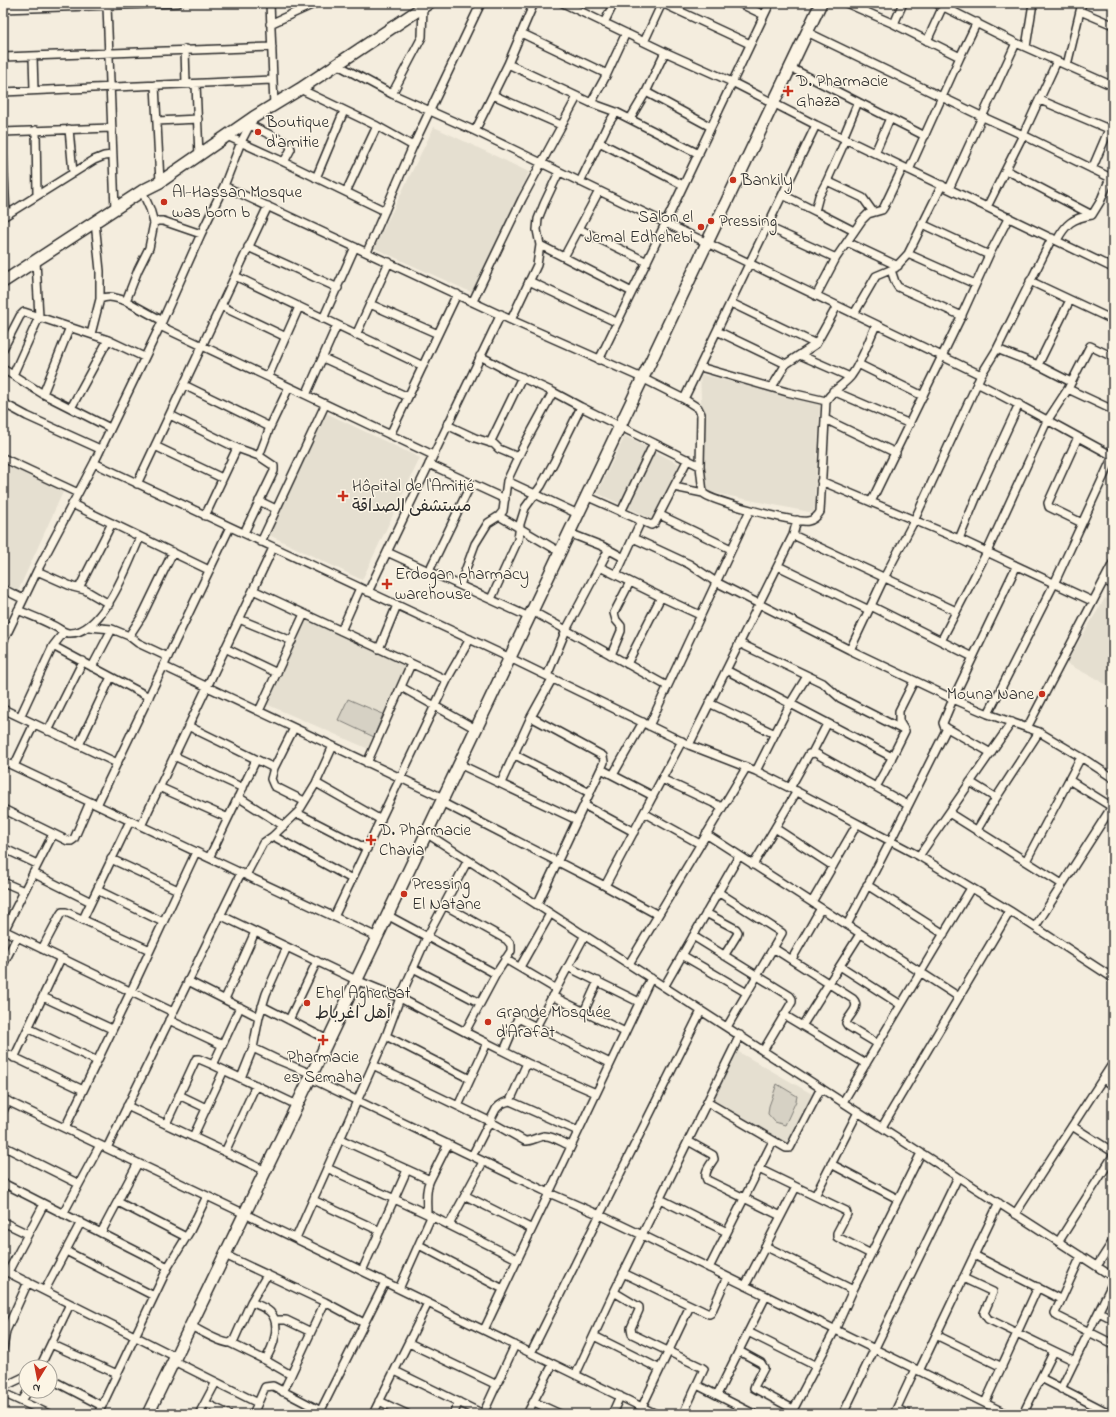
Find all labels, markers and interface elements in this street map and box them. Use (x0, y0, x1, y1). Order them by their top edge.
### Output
place label: D. Pharmacie Ghaza (795, 69, 889, 114)
marker: D. Pharmacie Ghaza (783, 86, 793, 96)
place label: Boutique d'amitie (265, 110, 329, 155)
marker: Boutique d'amitie (253, 127, 263, 137)
place label: Bankily (740, 168, 793, 194)
marker: Bankily (728, 175, 738, 185)
place label: Al-Hassan Mosque was born b (172, 180, 302, 225)
marker: Al-Hassan Mosque was born b (159, 197, 169, 207)
place label: Salon el Jemal Edhehebi (584, 205, 693, 250)
place label: Pressing (719, 209, 777, 236)
marker: Pressing (706, 216, 716, 226)
marker: Salon el Jemal Edhehebi (696, 222, 706, 232)
place label: Hôpital de l'Amitié مستشفى الصداقة (352, 474, 475, 519)
marker: Hôpital de l'Amitié مستشفى الصداقة (337, 490, 349, 502)
place label: Erdogan pharmacy warehouse (395, 562, 529, 607)
marker: Erdogan pharmacy warehouse (382, 579, 392, 589)
place label: Mouna Nane (947, 682, 1034, 707)
marker: Mouna Nane (1037, 689, 1047, 699)
place label: D. Pharmacie Chavia (378, 818, 472, 863)
marker: D. Pharmacie Chavia (366, 835, 376, 845)
place label: Pressing El Natane (412, 872, 481, 917)
marker: Pressing El Natane (399, 889, 409, 899)
place label: Ehel Agherbat أهل اغرباط (315, 981, 411, 1026)
marker: Ehel Agherbat أهل اغرباط (302, 998, 312, 1008)
place label: Grande Mosquée d'Arafat (496, 1000, 611, 1045)
marker: Grande Mosquée d'Arafat (483, 1017, 493, 1027)
marker: Pharmacie es Semaha (318, 1035, 328, 1045)
place label: Pharmacie es Semaha (284, 1045, 362, 1090)
north arrow (18, 1359, 58, 1399)
text: N (31, 1379, 41, 1396)

